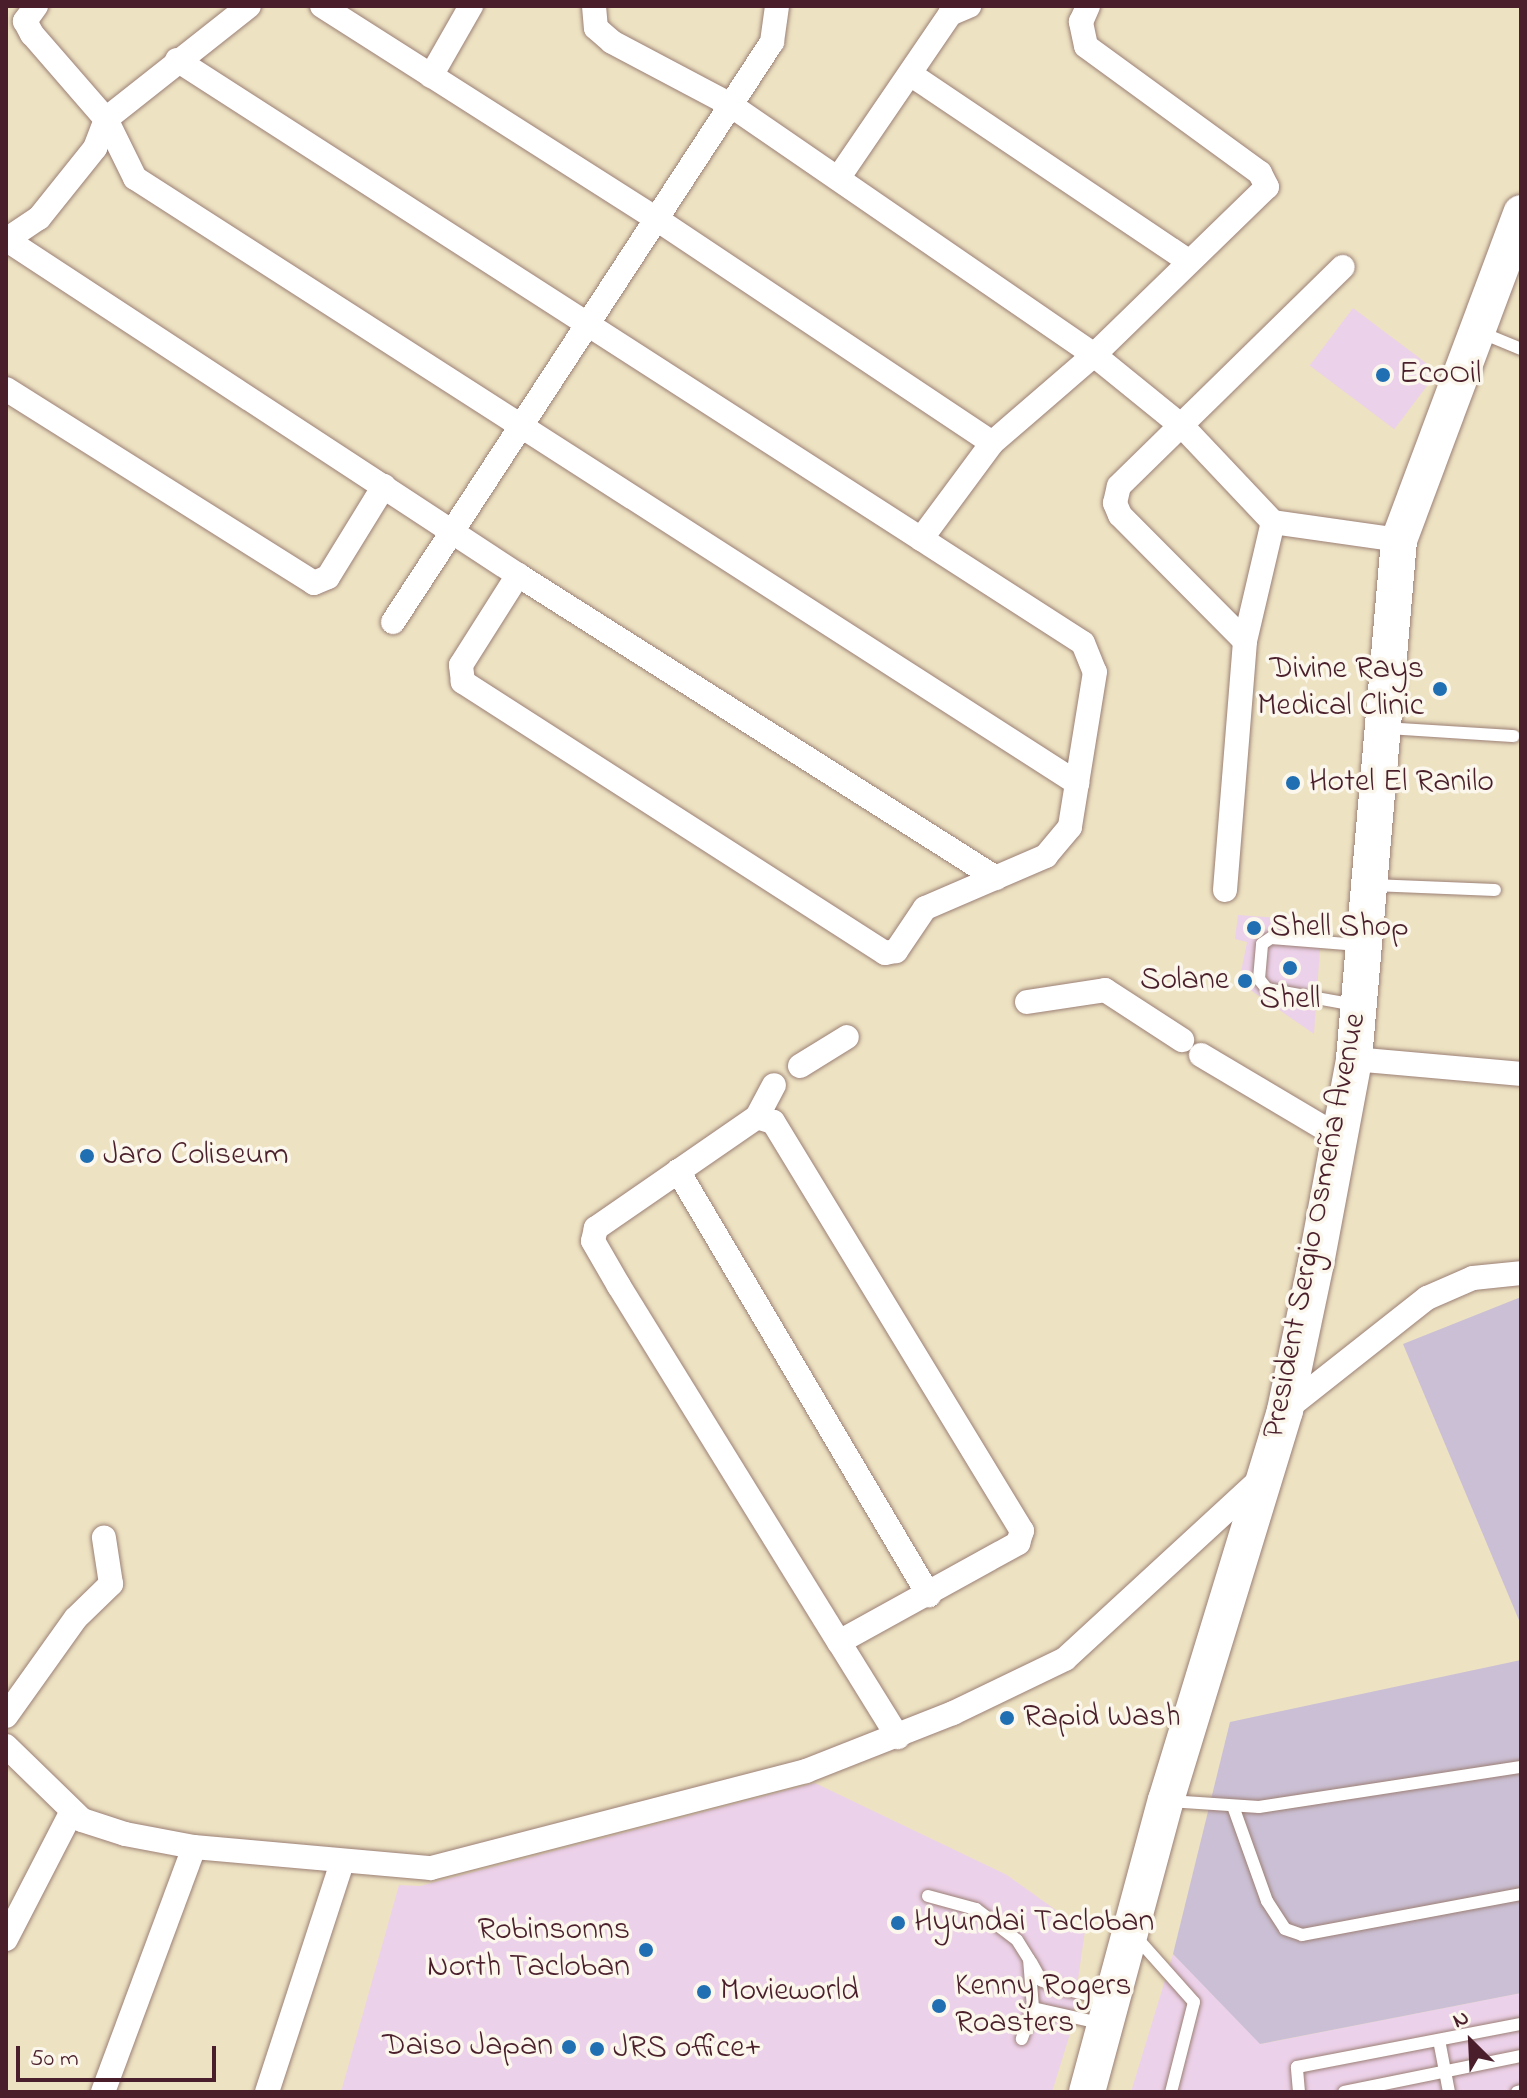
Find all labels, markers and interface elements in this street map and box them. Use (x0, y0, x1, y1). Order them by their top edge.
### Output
place label: EcoOil (1399, 356, 1481, 394)
marker: EcoOil (1374, 366, 1392, 384)
place label: Divine Rays Medical Clinic (1257, 652, 1424, 727)
marker: Divine Rays Medical Clinic (1431, 680, 1449, 698)
place label: Hotel El Ranilo (1309, 764, 1494, 802)
marker: Hotel El Ranilo (1284, 774, 1302, 792)
place label: Shell Shop (1270, 909, 1409, 947)
marker: Shell Shop (1245, 919, 1263, 937)
marker: Shell (1281, 959, 1299, 977)
place label: Solane (1140, 962, 1229, 1000)
marker: Solane (1236, 972, 1254, 990)
place label: Shell (1260, 981, 1320, 1019)
street label: President Sergio Osmeña Avenue (1256, 1010, 1376, 1442)
place label: Jaro Coliseum (103, 1137, 289, 1175)
marker: Jaro Coliseum (78, 1147, 96, 1165)
place label: Rapid Wash (1023, 1699, 1181, 1737)
marker: Rapid Wash (998, 1709, 1016, 1727)
place label: Hyundai Tacloban (914, 1904, 1154, 1942)
place label: Robinsonns North Tacloban (427, 1913, 630, 1988)
marker: Hyundai Tacloban (889, 1914, 907, 1932)
marker: Robinsonns North Tacloban (637, 1941, 655, 1959)
place label: Kenny Rogers Roasters (955, 1969, 1131, 2044)
place label: Movieworld (720, 1973, 859, 2011)
marker: Movieworld (695, 1983, 713, 2001)
marker: Kenny Rogers Roasters (930, 1997, 948, 2015)
north arrow (1431, 2002, 1511, 2082)
text: N (1448, 2002, 1475, 2038)
place label: Daiso Japan (382, 2028, 553, 2066)
scale bar (20, 2030, 220, 2080)
place label: JRS office+ (613, 2030, 762, 2068)
marker: Daiso Japan (560, 2038, 578, 2056)
marker: JRS office+ (588, 2040, 606, 2058)
text: 50 m (30, 2042, 79, 2077)

